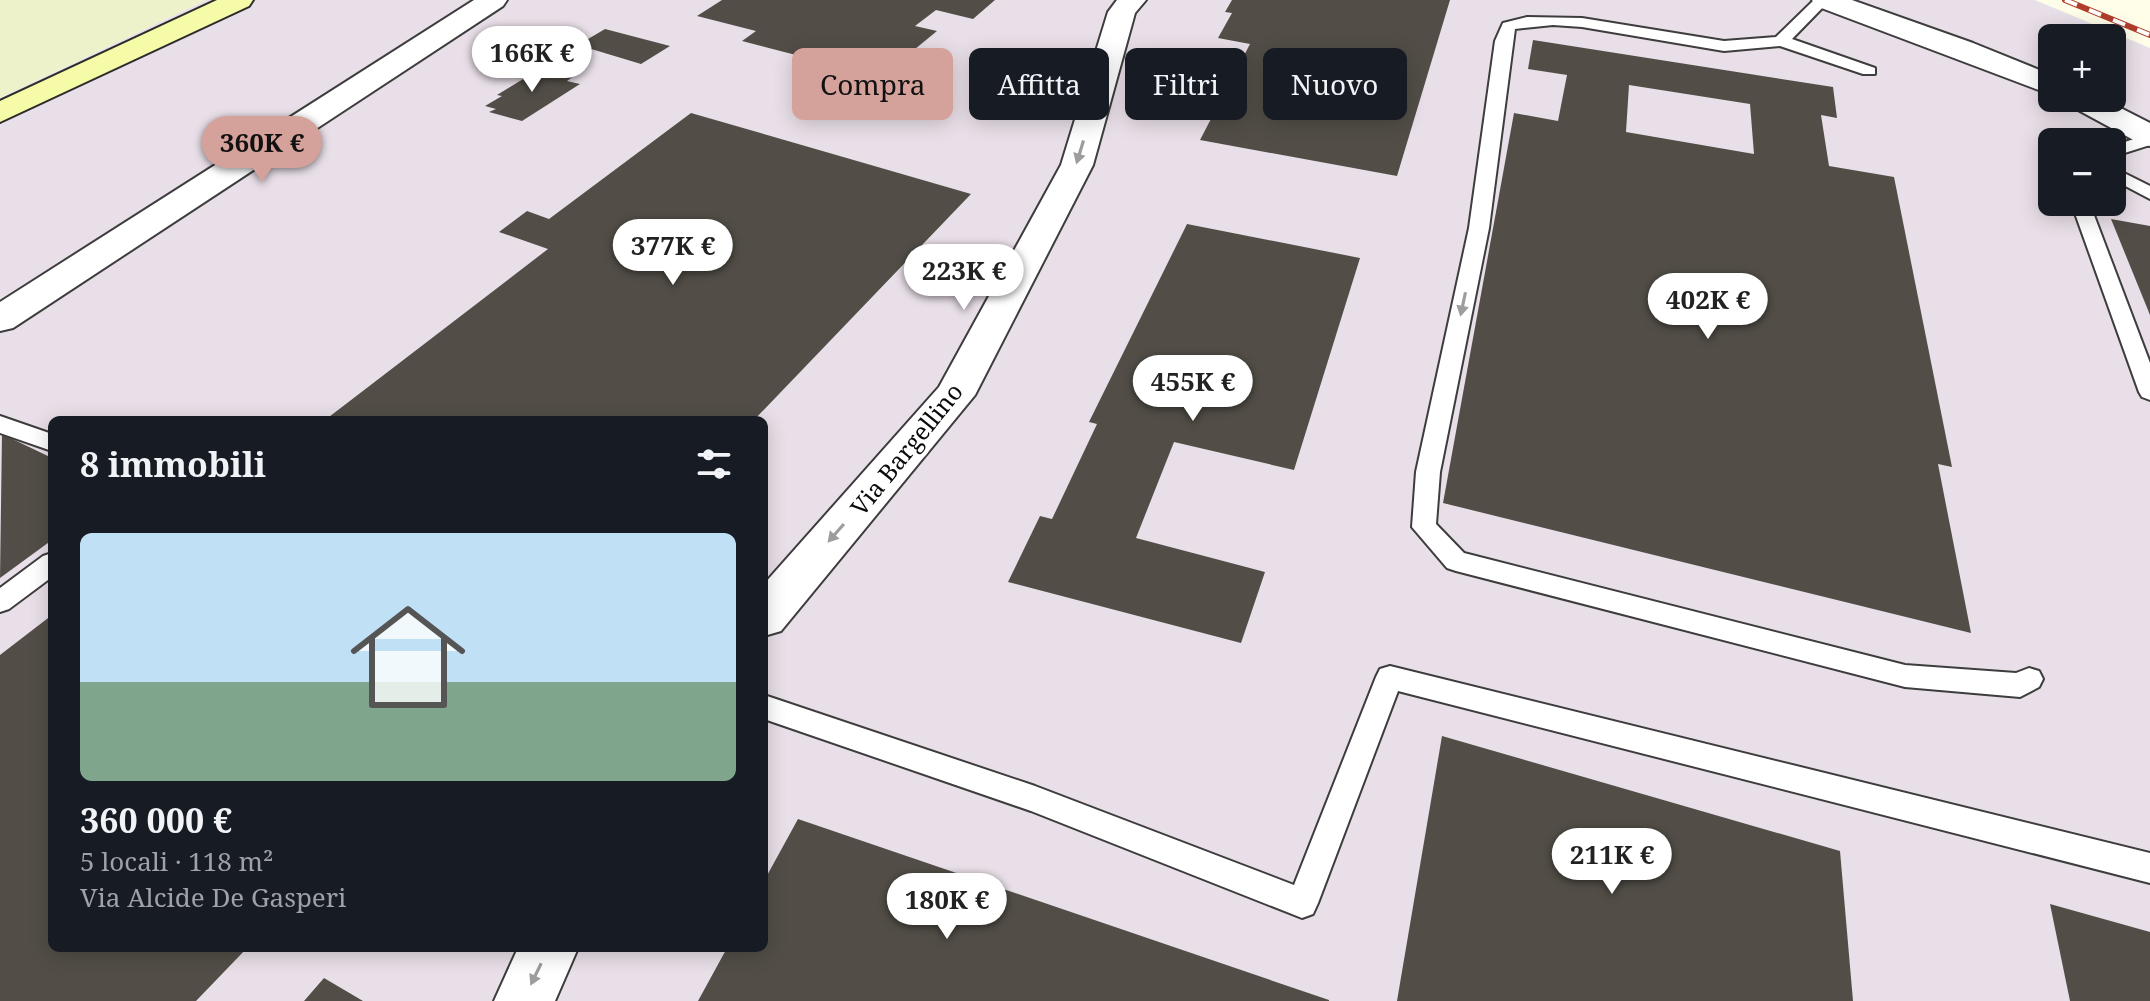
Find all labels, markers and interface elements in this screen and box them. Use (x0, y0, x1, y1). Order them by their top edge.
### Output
map controls (2038, 24, 2126, 216)
button: + (2038, 24, 2126, 112)
pin: 166K € (467, 26, 597, 94)
text: 166K € (490, 34, 574, 70)
chip: Compra (792, 48, 953, 120)
chip: Affitta (969, 48, 1109, 120)
chip: Filtri (1125, 48, 1247, 120)
chip: Nuovo (1263, 48, 1407, 120)
pin: 360K € (197, 116, 327, 184)
text: 360K € (220, 124, 304, 160)
button: − (2038, 128, 2126, 216)
one-way arrow (1073, 141, 1086, 165)
pin: 377K € (608, 219, 738, 287)
text: 377K € (631, 227, 715, 263)
pin: 223K € (899, 244, 1029, 312)
text: 223K € (922, 252, 1006, 288)
pin: 402K € (1643, 273, 1773, 341)
text: 402K € (1666, 281, 1750, 317)
one-way arrow (1456, 292, 1469, 317)
pin: 455K € (1128, 355, 1258, 423)
text: 455K € (1151, 363, 1235, 399)
street label: Via Bargellino (842, 376, 970, 522)
text: 8 immobili (80, 441, 266, 487)
icon: filters (692, 442, 736, 486)
one-way arrow (828, 523, 845, 543)
icon: home (336, 585, 480, 729)
text: 360 000 € (80, 797, 232, 843)
pin: 211K € (1547, 828, 1677, 896)
text: 211K € (1570, 836, 1654, 872)
text: 5 locali · 118 m² (80, 843, 274, 879)
pin: 180K € (882, 873, 1012, 941)
text: Via Alcide De Gasperi (80, 879, 346, 915)
text: 180K € (905, 881, 989, 917)
one-way arrow (529, 963, 543, 986)

